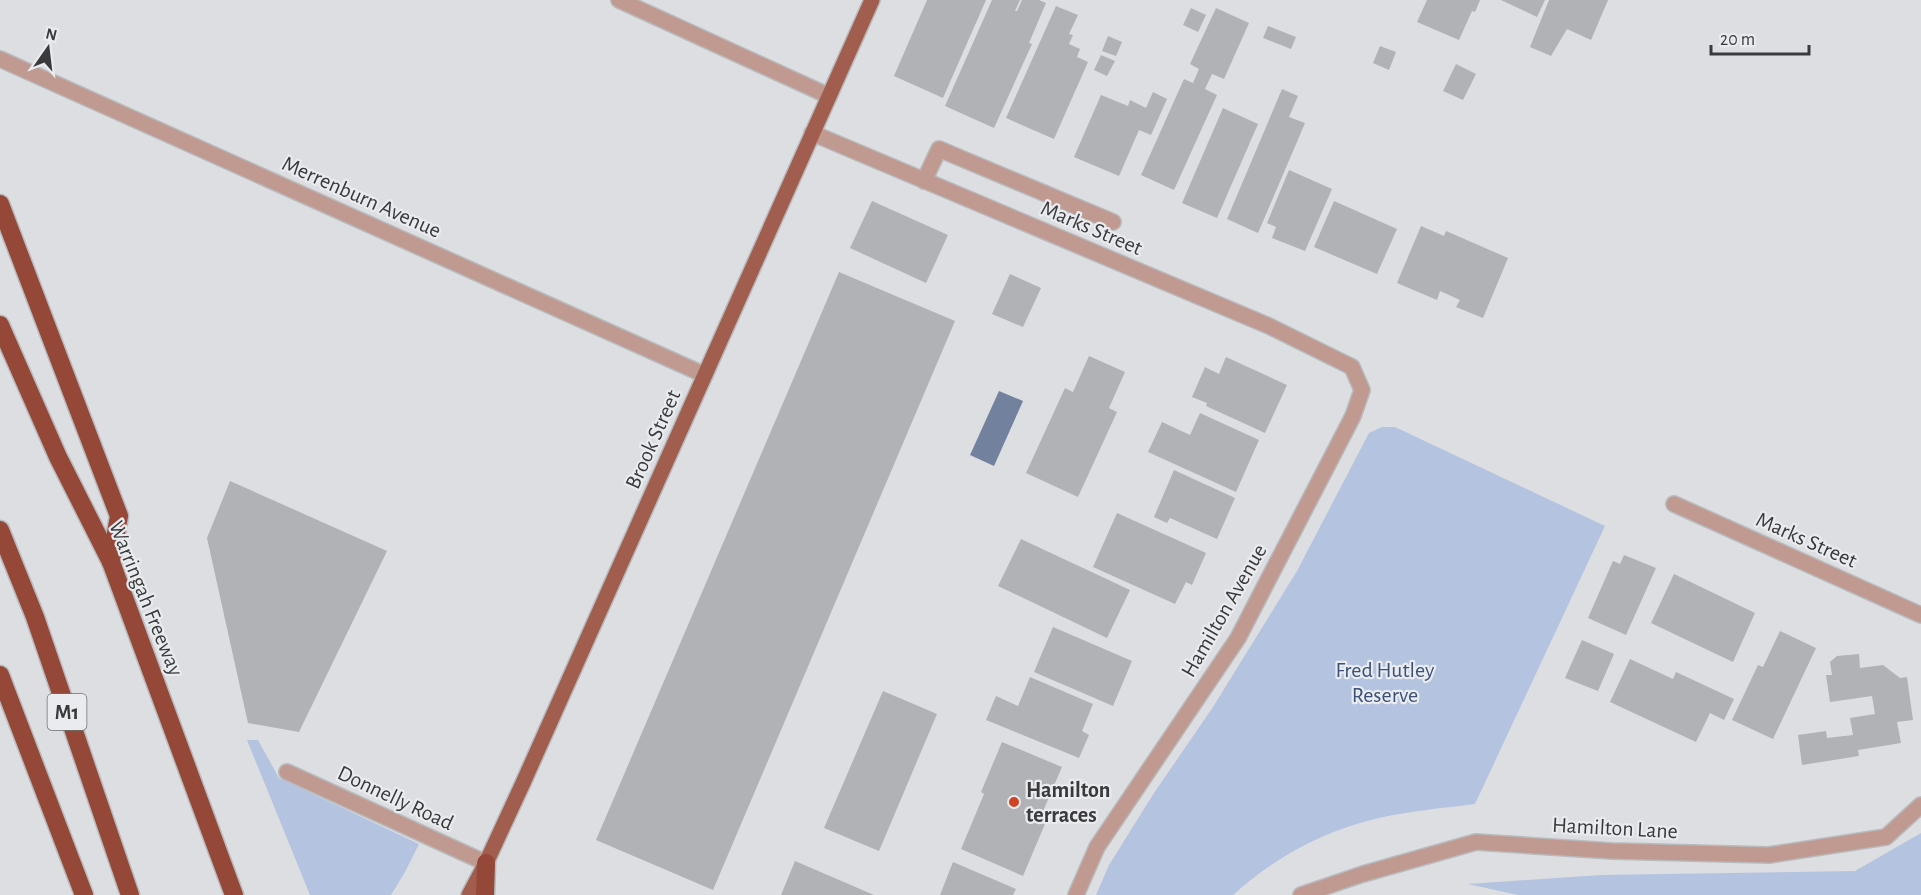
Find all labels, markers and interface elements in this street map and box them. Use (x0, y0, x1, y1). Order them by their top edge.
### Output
north arrow (18, 18, 78, 78)
scale bar (1711, 18, 1808, 56)
text: N (44, 25, 59, 44)
text: 20 m (1720, 31, 1755, 49)
street label: Merrenburn Avenue (279, 152, 444, 242)
street label: Marks Street (1038, 197, 1146, 259)
street label: Brook Street (621, 387, 684, 492)
street label: Marks Street (1753, 508, 1860, 572)
street label: Warringah Freeway (105, 518, 187, 679)
street label: Hamilton Avenue (1177, 540, 1271, 681)
park label: Fred Hutley Reserve (1335, 659, 1435, 706)
road number: M1 (48, 694, 86, 730)
street label: Donnelly Road (334, 762, 457, 834)
place label: Hamilton terraces (1026, 779, 1110, 826)
marker: Hamilton terraces (1007, 795, 1021, 809)
street label: Hamilton Lane (1552, 814, 1678, 842)

